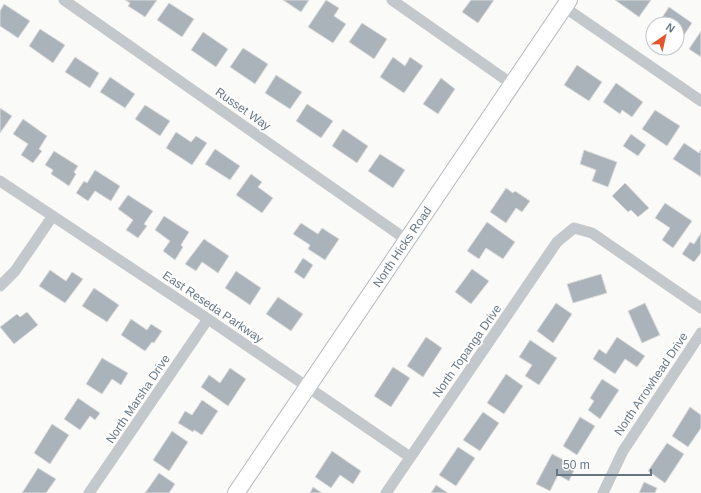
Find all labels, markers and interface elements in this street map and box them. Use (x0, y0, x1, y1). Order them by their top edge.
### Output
north arrow (645, 16, 685, 56)
text: N (664, 21, 677, 35)
street label: Russet Way (213, 85, 273, 133)
street label: North Hicks Road (370, 204, 434, 290)
street label: East Reseda Parkway (160, 268, 266, 346)
street label: North Topanga Drive (430, 302, 504, 400)
street label: North Arrowhead Drive (611, 330, 691, 438)
street label: North Marsha Drive (103, 352, 173, 446)
scale bar (557, 451, 651, 477)
text: 50 m (563, 458, 590, 472)

